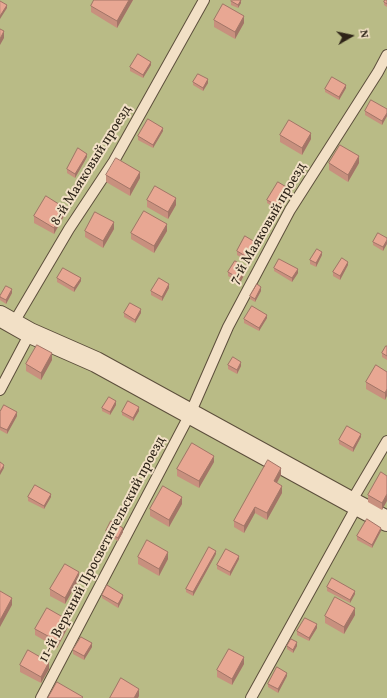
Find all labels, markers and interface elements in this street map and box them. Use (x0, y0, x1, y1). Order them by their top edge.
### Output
north arrow (331, 16, 371, 56)
text: N (355, 29, 371, 39)
street label: 8-й Маяковый проезд (48, 103, 136, 229)
street label: 7-й Маяковый проезд (227, 160, 311, 288)
street label: 11-й Верхний Просветительский проезд (36, 434, 170, 666)

